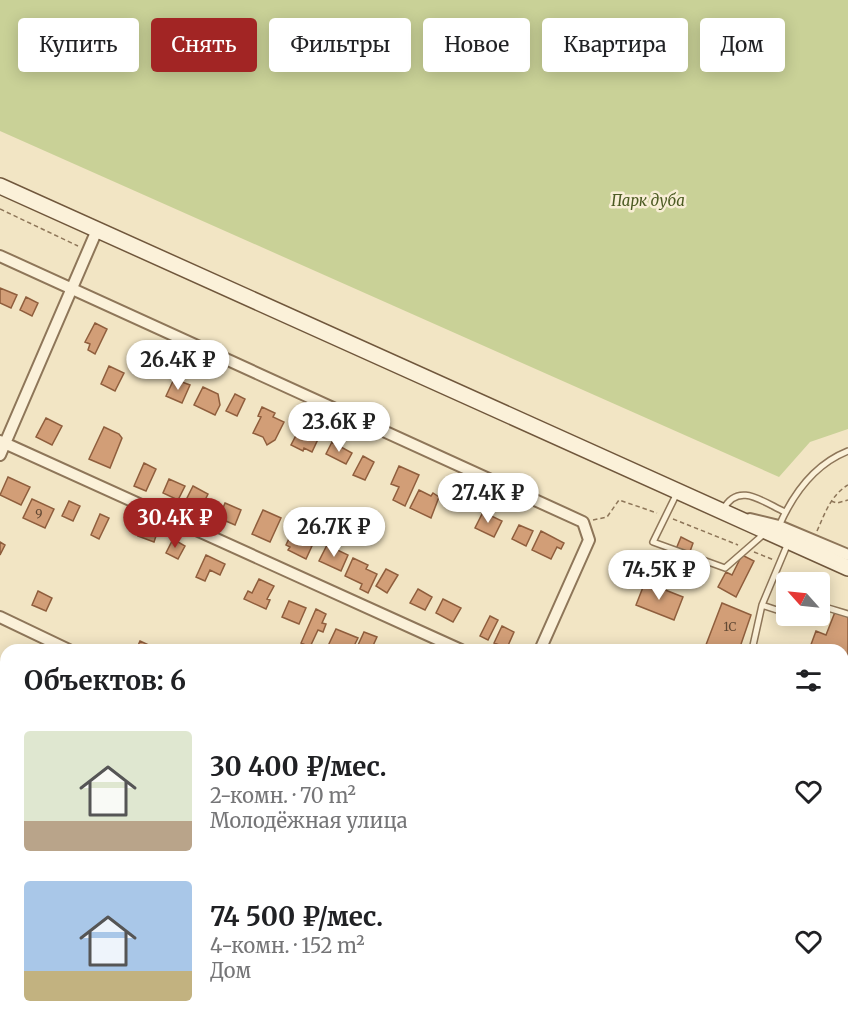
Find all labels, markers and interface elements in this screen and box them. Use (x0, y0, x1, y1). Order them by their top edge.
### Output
chip: Купить (18, 18, 139, 72)
chip: Снять (151, 18, 257, 72)
chip: Фильтры (269, 18, 411, 72)
chip: Новое (423, 18, 530, 72)
chip: Квартира (542, 18, 688, 72)
chip: Дом (700, 18, 785, 72)
park label: Парк дуба (611, 191, 685, 210)
pin: 26.4K ₽ (123, 340, 233, 391)
text: 26.4K ₽ (140, 347, 216, 372)
pin: 23.6K ₽ (284, 402, 394, 453)
text: 23.6K ₽ (302, 409, 376, 434)
pin: 27.4K ₽ (433, 473, 543, 524)
text: 27.4K ₽ (452, 480, 524, 505)
pin: 30.4K ₽ (120, 498, 230, 549)
text: 30.4K ₽ (137, 505, 213, 530)
house number: 9 (35, 506, 43, 521)
pin: 26.7K ₽ (279, 507, 389, 558)
text: 26.7K ₽ (297, 514, 371, 539)
pin: 74.5K ₽ (604, 550, 714, 601)
text: 74.5K ₽ (622, 557, 696, 582)
north arrow (776, 572, 830, 626)
map controls (776, 572, 830, 626)
house number: 1С (724, 619, 737, 634)
text: Объектов: 6 (24, 664, 186, 697)
icon: filters (792, 664, 825, 697)
text: 30 400 ₽/мес. (210, 750, 387, 783)
icon: home (72, 755, 144, 827)
icon: heart (792, 775, 825, 808)
text: 2-комн. · 70 m² (210, 783, 356, 808)
text: Молодёжная улица (210, 808, 408, 833)
text: 74 500 ₽/мес. (210, 900, 383, 933)
icon: home (72, 905, 144, 977)
icon: heart (792, 925, 825, 958)
text: 4-комн. · 152 m² (210, 933, 365, 958)
text: Дом (210, 958, 251, 983)

